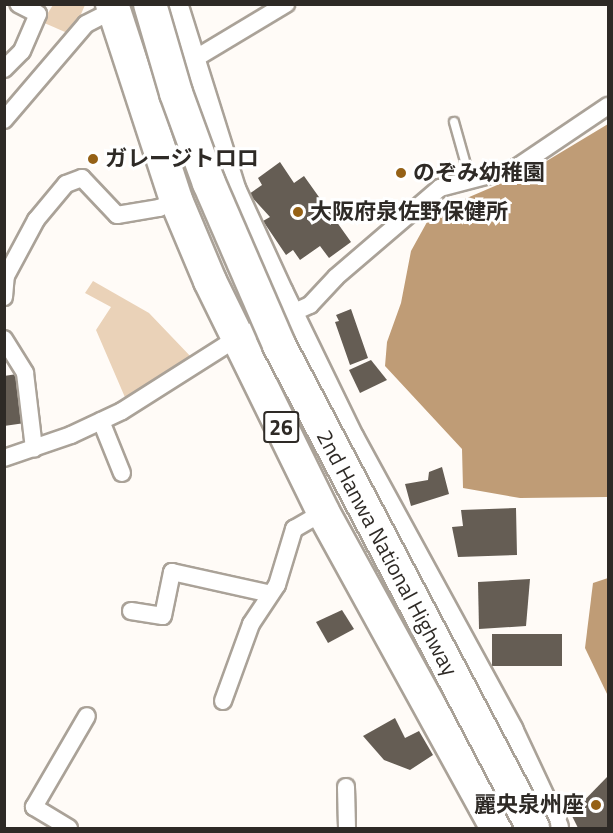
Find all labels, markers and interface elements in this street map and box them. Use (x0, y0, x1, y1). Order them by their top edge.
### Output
place label: ガレージトロロ (105, 146, 259, 172)
marker: ガレージトロロ (86, 152, 100, 166)
place label: のぞみ幼稚園 (413, 160, 545, 186)
marker: のぞみ幼稚園 (394, 166, 408, 180)
place label: 大阪府泉佐野保健所 (310, 199, 508, 225)
marker: 大阪府泉佐野保健所 (291, 205, 305, 219)
road number: 26 (263, 409, 299, 445)
street label: 2nd Hanwa National Highway (311, 426, 463, 680)
place label: 麗央泉州座 (474, 792, 584, 818)
marker: 麗央泉州座 (589, 798, 603, 812)

